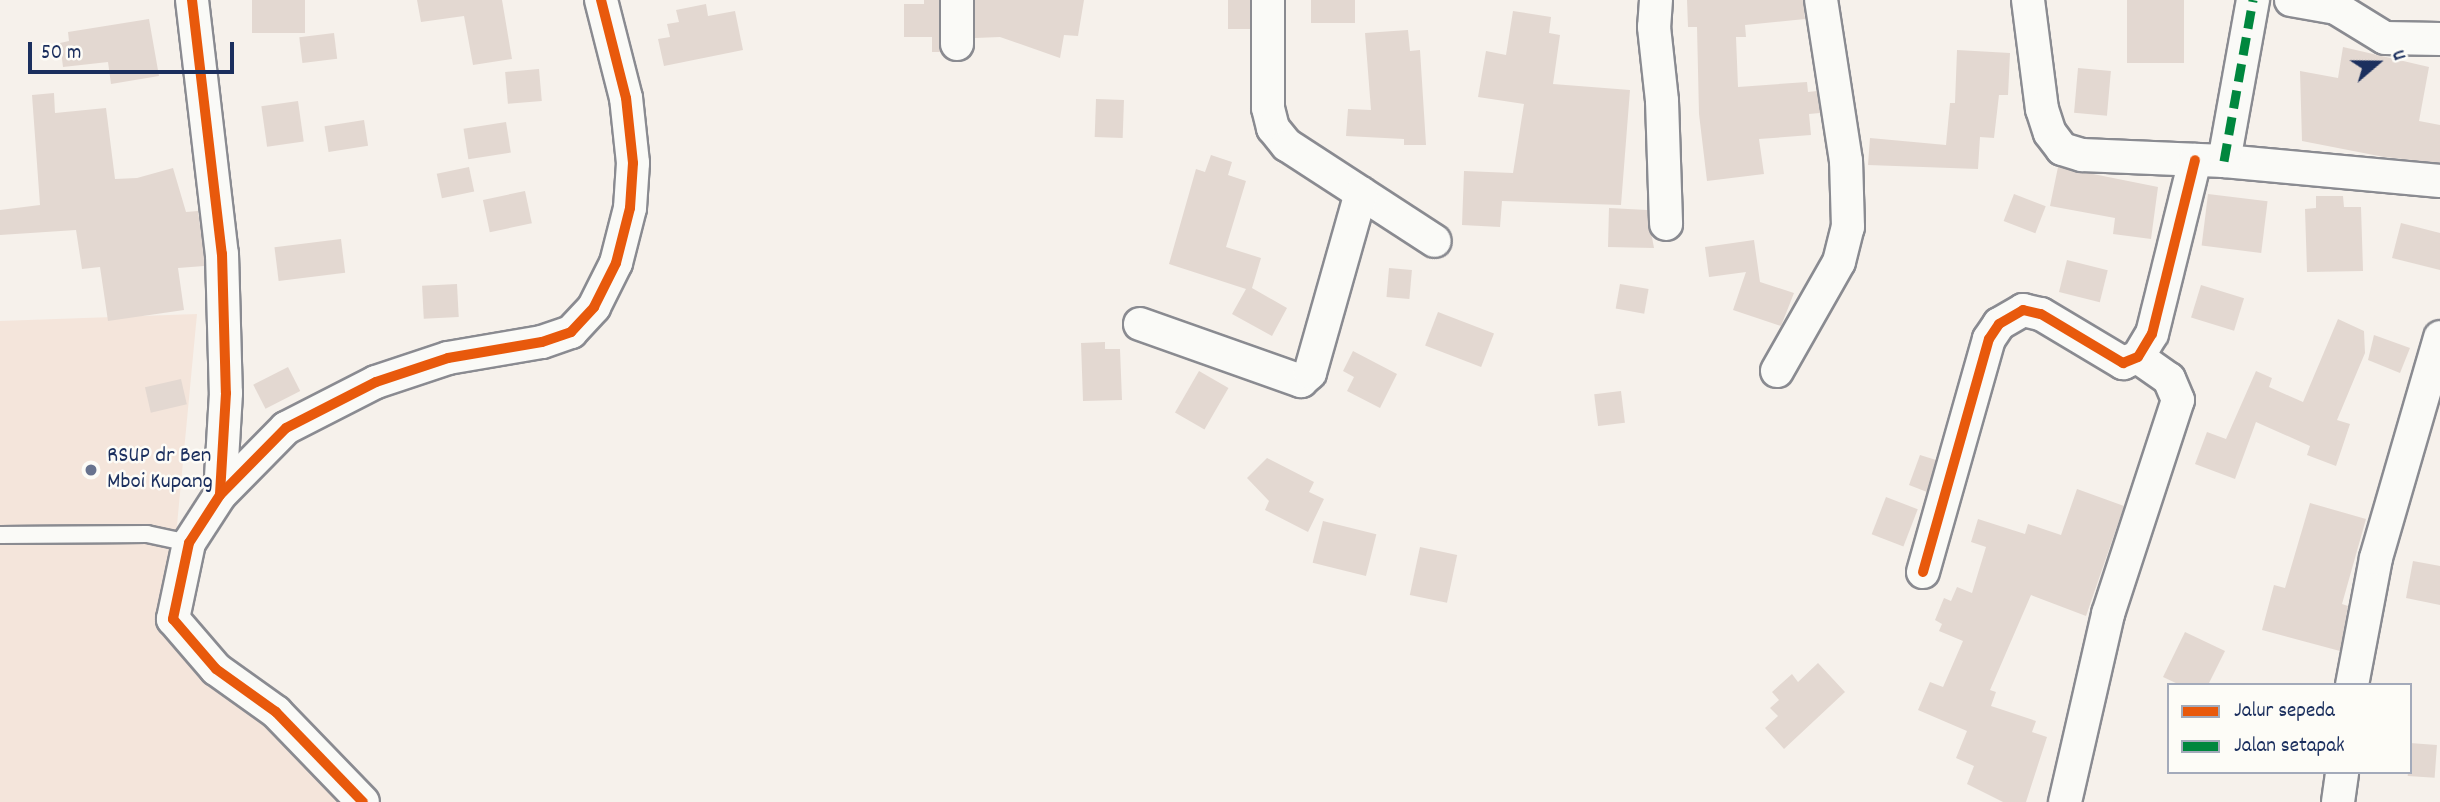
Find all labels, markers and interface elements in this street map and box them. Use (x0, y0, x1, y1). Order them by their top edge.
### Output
scale bar (32, 28, 238, 72)
north arrow (2342, 28, 2412, 98)
text: 50 m (41, 39, 81, 69)
text: U (2383, 47, 2411, 65)
place label: RSUP dr Ben Mboi Kupang (107, 443, 213, 497)
marker: RSUP dr Ben Mboi Kupang (81, 460, 101, 480)
legend (2167, 683, 2412, 774)
text: Jalur sepeda (2234, 697, 2335, 727)
text: Jalan setapak (2234, 732, 2345, 762)

